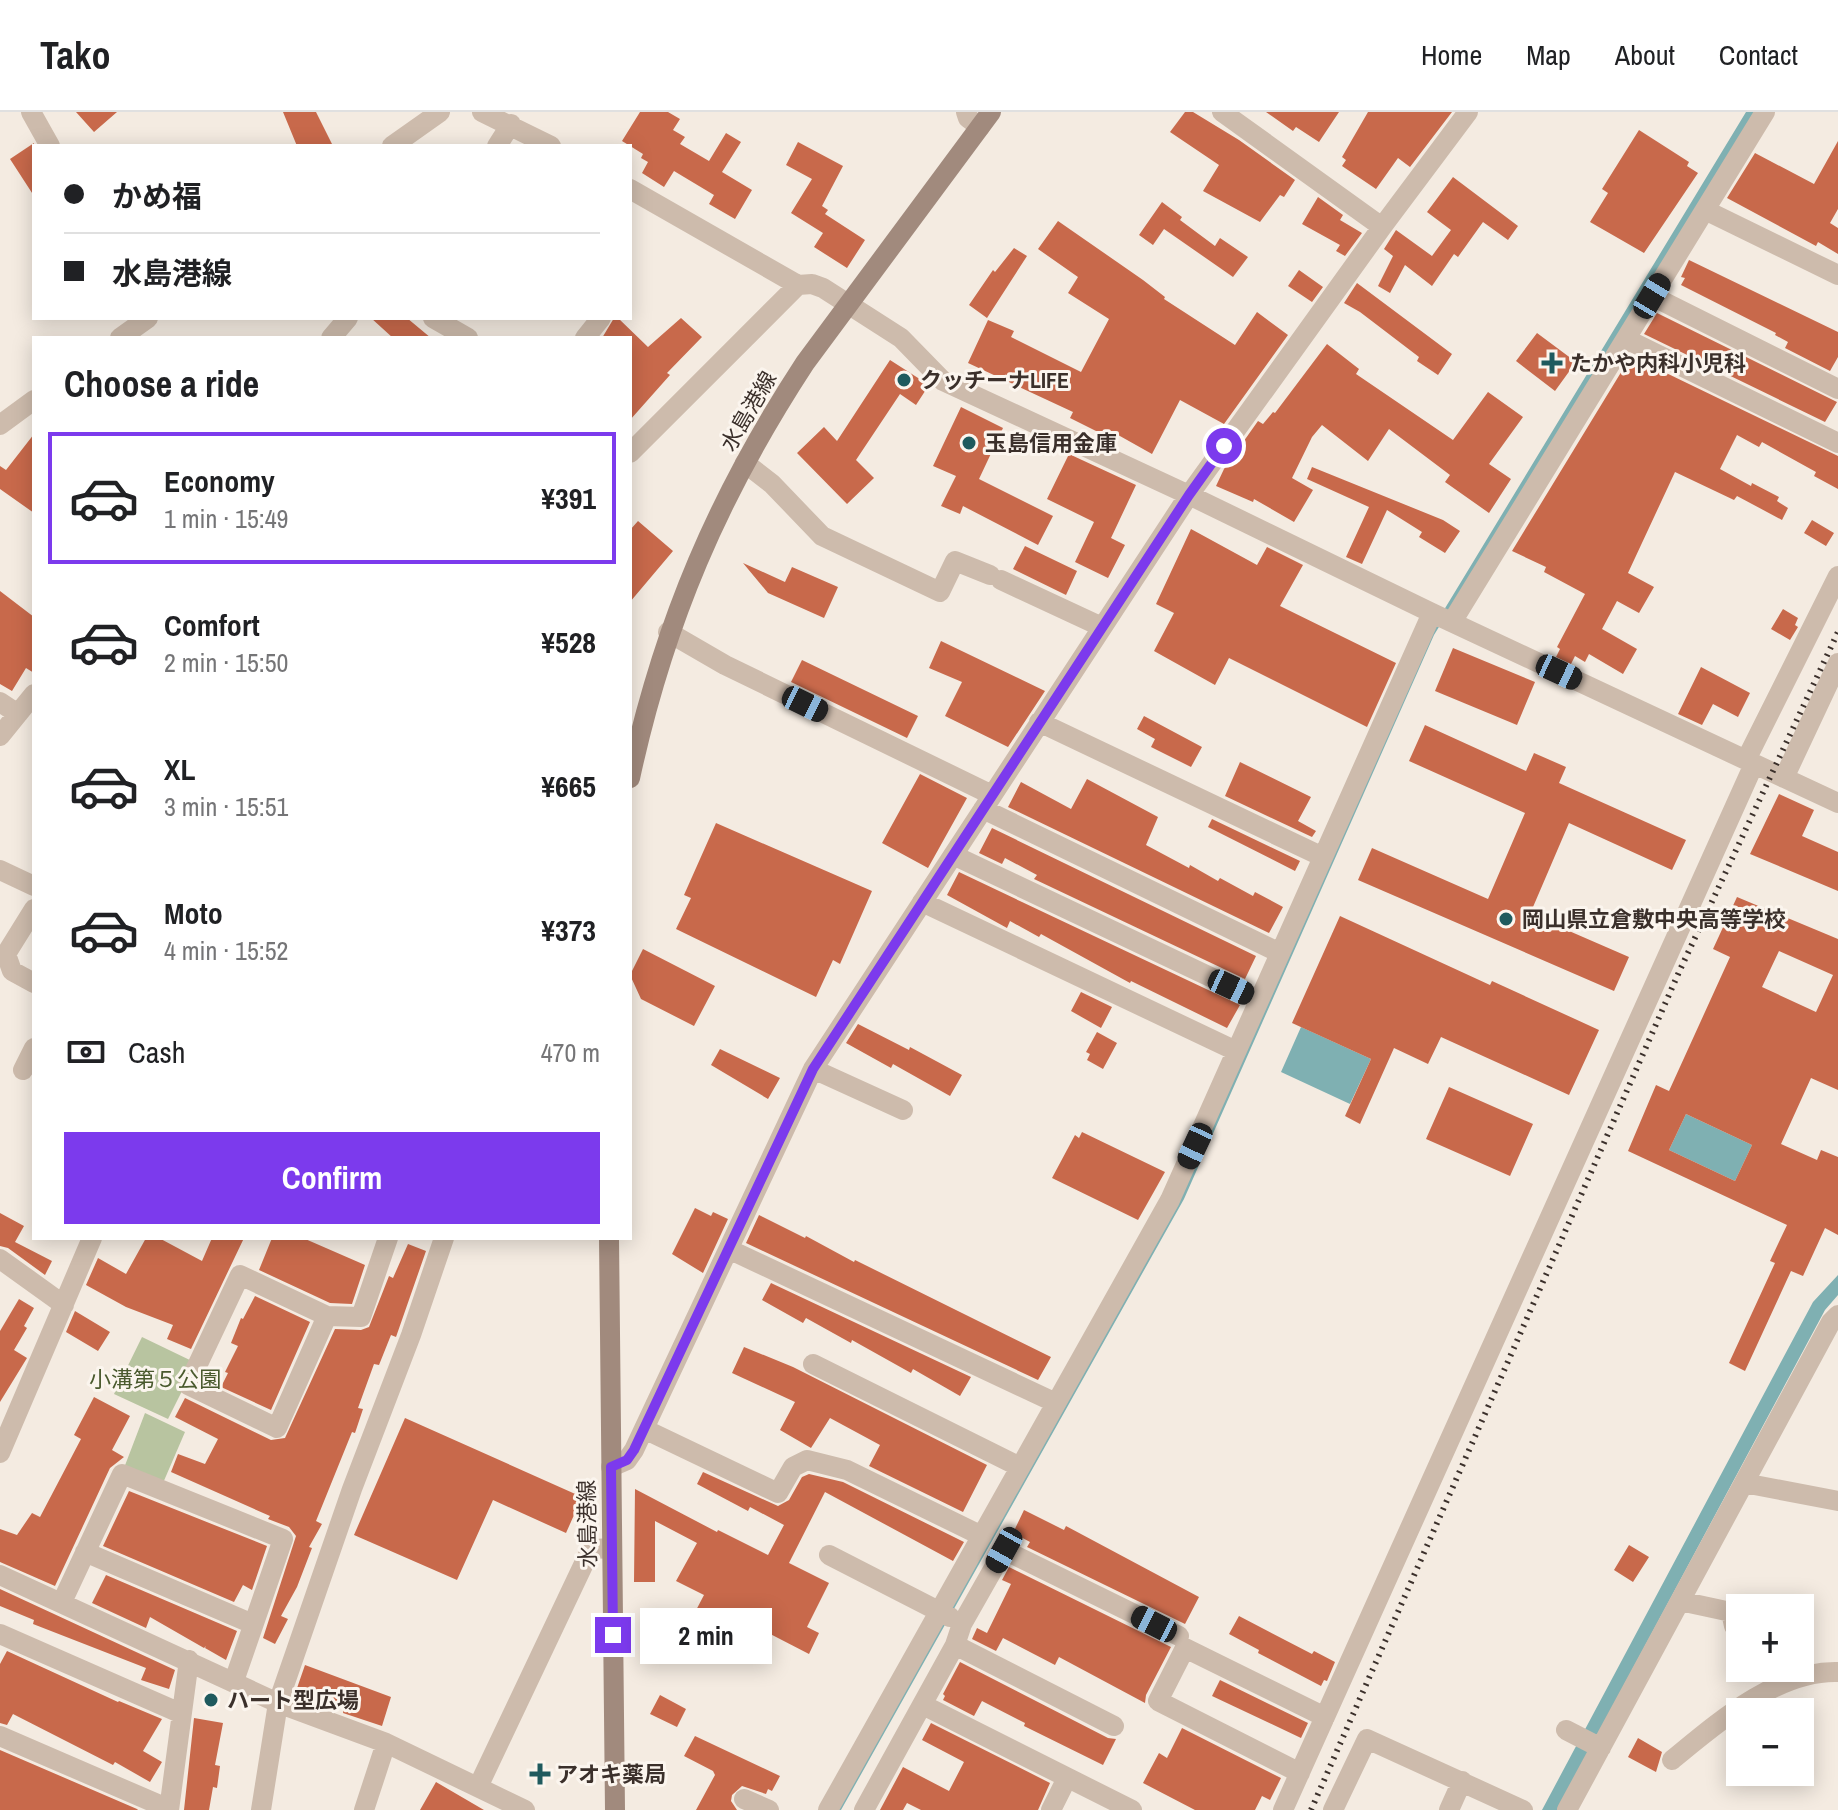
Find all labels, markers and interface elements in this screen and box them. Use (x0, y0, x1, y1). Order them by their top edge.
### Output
text: Tako (40, 30, 110, 81)
text: Home (1421, 36, 1482, 74)
text: Map (1526, 36, 1571, 74)
text: About (1615, 36, 1675, 74)
text: Contact (1719, 36, 1798, 74)
text: かめ福 (112, 176, 202, 216)
text: 水島港線 (112, 253, 232, 293)
car (1629, 269, 1675, 323)
place label: たかや内科小児科 (1570, 348, 1746, 378)
marker: たかや内科小児科 (1541, 352, 1563, 374)
text: Choose a ride (64, 360, 259, 408)
street label: 水島港線 (713, 365, 783, 457)
place label: クッチーナLIFE (920, 365, 1069, 395)
marker: クッチーナLIFE (895, 371, 913, 389)
place label: 玉島信用金庫 (985, 428, 1117, 458)
route start (1206, 428, 1242, 464)
marker: 玉島信用金庫 (960, 434, 978, 452)
text: Economy (164, 461, 275, 501)
icon: car (68, 462, 140, 534)
text: ¥391 (541, 478, 596, 518)
text: 1 min · 15:49 (164, 501, 288, 536)
text: Comfort (164, 605, 260, 645)
icon: car (68, 606, 140, 678)
text: ¥528 (541, 622, 596, 662)
text: 2 min · 15:50 (164, 645, 288, 680)
car (1532, 651, 1586, 693)
car (778, 683, 832, 725)
text: XL (164, 749, 195, 789)
icon: car (68, 750, 140, 822)
text: ¥665 (541, 766, 596, 806)
text: 3 min · 15:51 (164, 789, 288, 824)
text: Moto (164, 893, 223, 933)
icon: car (68, 894, 140, 966)
place label: 岡山県立倉敷中央高等学校 (1522, 904, 1786, 934)
text: ¥373 (541, 910, 596, 950)
marker: 岡山県立倉敷中央高等学校 (1497, 910, 1515, 928)
text: 4 min · 15:52 (164, 933, 288, 968)
car (1204, 966, 1258, 1008)
icon: cash (64, 1030, 108, 1074)
text: Cash (128, 1032, 185, 1072)
text: 470 m (541, 1035, 600, 1070)
car (1174, 1119, 1216, 1173)
button: Confirm (64, 1132, 600, 1224)
park label: 小溝第５公園 (89, 1364, 221, 1394)
street label: 水島港線 (571, 1480, 603, 1568)
car (982, 1523, 1026, 1577)
map controls (1726, 1594, 1814, 1786)
button: + (1726, 1594, 1814, 1682)
car (1127, 1602, 1181, 1646)
callout: 2 min (641, 1607, 773, 1663)
route end (595, 1617, 631, 1653)
text: 2 min (678, 1618, 734, 1653)
place label: ハート型広場 (227, 1685, 359, 1715)
marker: ハート型広場 (202, 1691, 220, 1709)
button: − (1726, 1698, 1814, 1786)
place label: アオキ薬局 (556, 1759, 666, 1789)
marker: アオキ薬局 (531, 1765, 549, 1783)

